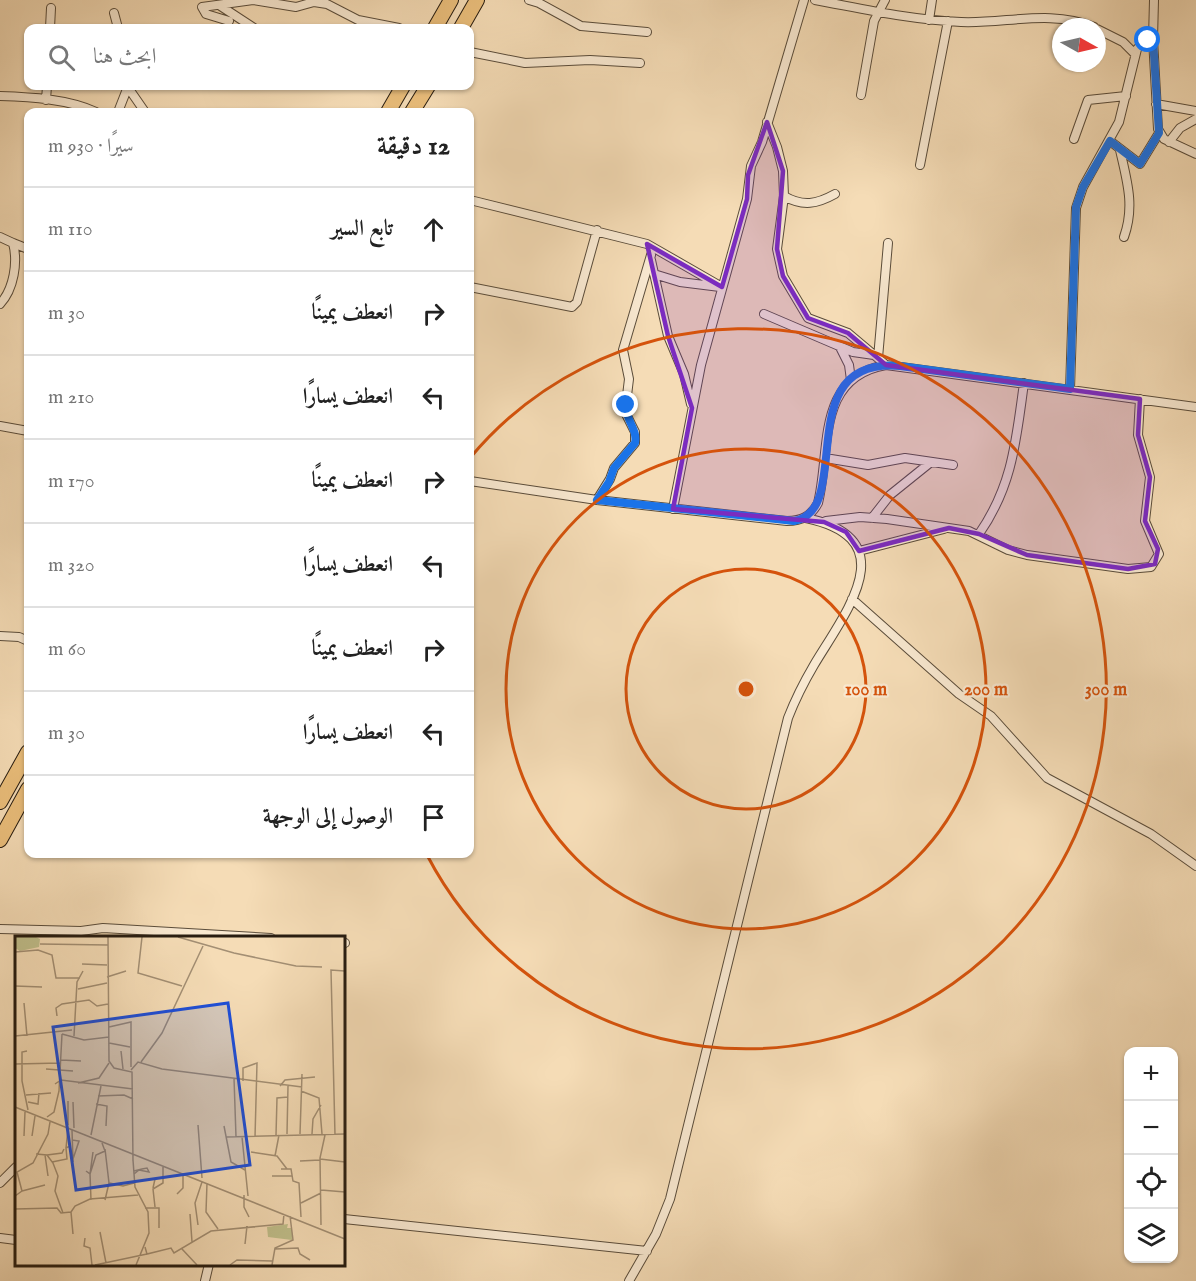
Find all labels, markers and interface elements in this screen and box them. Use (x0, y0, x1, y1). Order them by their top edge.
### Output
north arrow (1052, 18, 1106, 72)
search box (24, 24, 474, 90)
route start (1134, 26, 1160, 52)
icon: search (45, 41, 78, 74)
text: ابحث هنا (93, 43, 156, 71)
text: 12 دقيقة (377, 130, 450, 163)
text: سيرًا · 930 m (48, 134, 134, 159)
icon: ahead (417, 213, 450, 246)
text: تابع السير (331, 215, 393, 243)
text: 110 m (48, 217, 92, 242)
icon: right (417, 297, 450, 330)
text: انعطف يمينًا (312, 299, 393, 327)
text: 30 m (48, 301, 85, 326)
icon: left (417, 381, 450, 414)
text: انعطف يسارًا (303, 383, 393, 411)
text: 210 m (48, 385, 94, 410)
route end (612, 391, 638, 417)
icon: right (417, 465, 450, 498)
text: انعطف يمينًا (312, 467, 393, 495)
text: 170 m (48, 469, 94, 494)
icon: left (417, 549, 450, 582)
text: انعطف يسارًا (303, 551, 393, 579)
text: 320 m (48, 553, 95, 578)
icon: right (417, 633, 450, 666)
text: انعطف يمينًا (312, 635, 393, 663)
text: 60 m (48, 637, 86, 662)
centre of rings (736, 679, 756, 699)
text: 100 m (845, 679, 887, 702)
text: 200 m (964, 679, 1008, 702)
text: 300 m (1085, 679, 1127, 702)
icon: left (417, 717, 450, 750)
text: انعطف يسارًا (303, 719, 393, 747)
text: 30 m (48, 721, 85, 746)
icon: arrive (417, 801, 450, 834)
text: الوصول إلى الوجهة (263, 803, 393, 831)
inset map (15, 936, 345, 1266)
map controls (1124, 1047, 1178, 1263)
button: + (1124, 1047, 1178, 1101)
button: − (1124, 1101, 1178, 1155)
button: locate (1124, 1155, 1178, 1209)
button: layers (1124, 1209, 1178, 1263)

